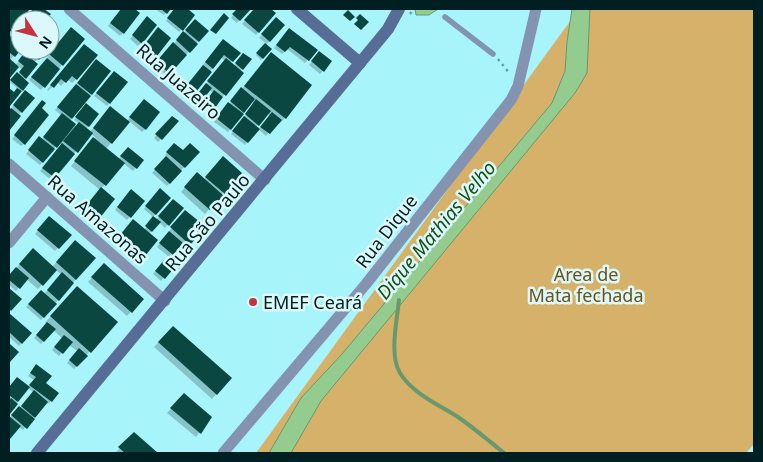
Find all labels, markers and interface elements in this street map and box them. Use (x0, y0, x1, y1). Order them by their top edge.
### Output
north arrow (10, 10, 60, 60)
text: N (35, 33, 57, 53)
street label: Rua Juazeiro (132, 38, 226, 124)
water label: Dique Mathias Velho (370, 155, 502, 305)
street label: Rua São Paulo (159, 168, 255, 276)
street label: Rua Amazonas (43, 169, 153, 269)
street label: Rua Dique (350, 189, 422, 273)
park label: Area de Mata fechada (528, 262, 644, 307)
place label: EMEF Ceará (263, 290, 362, 314)
marker: EMEF Ceará (247, 296, 259, 308)

